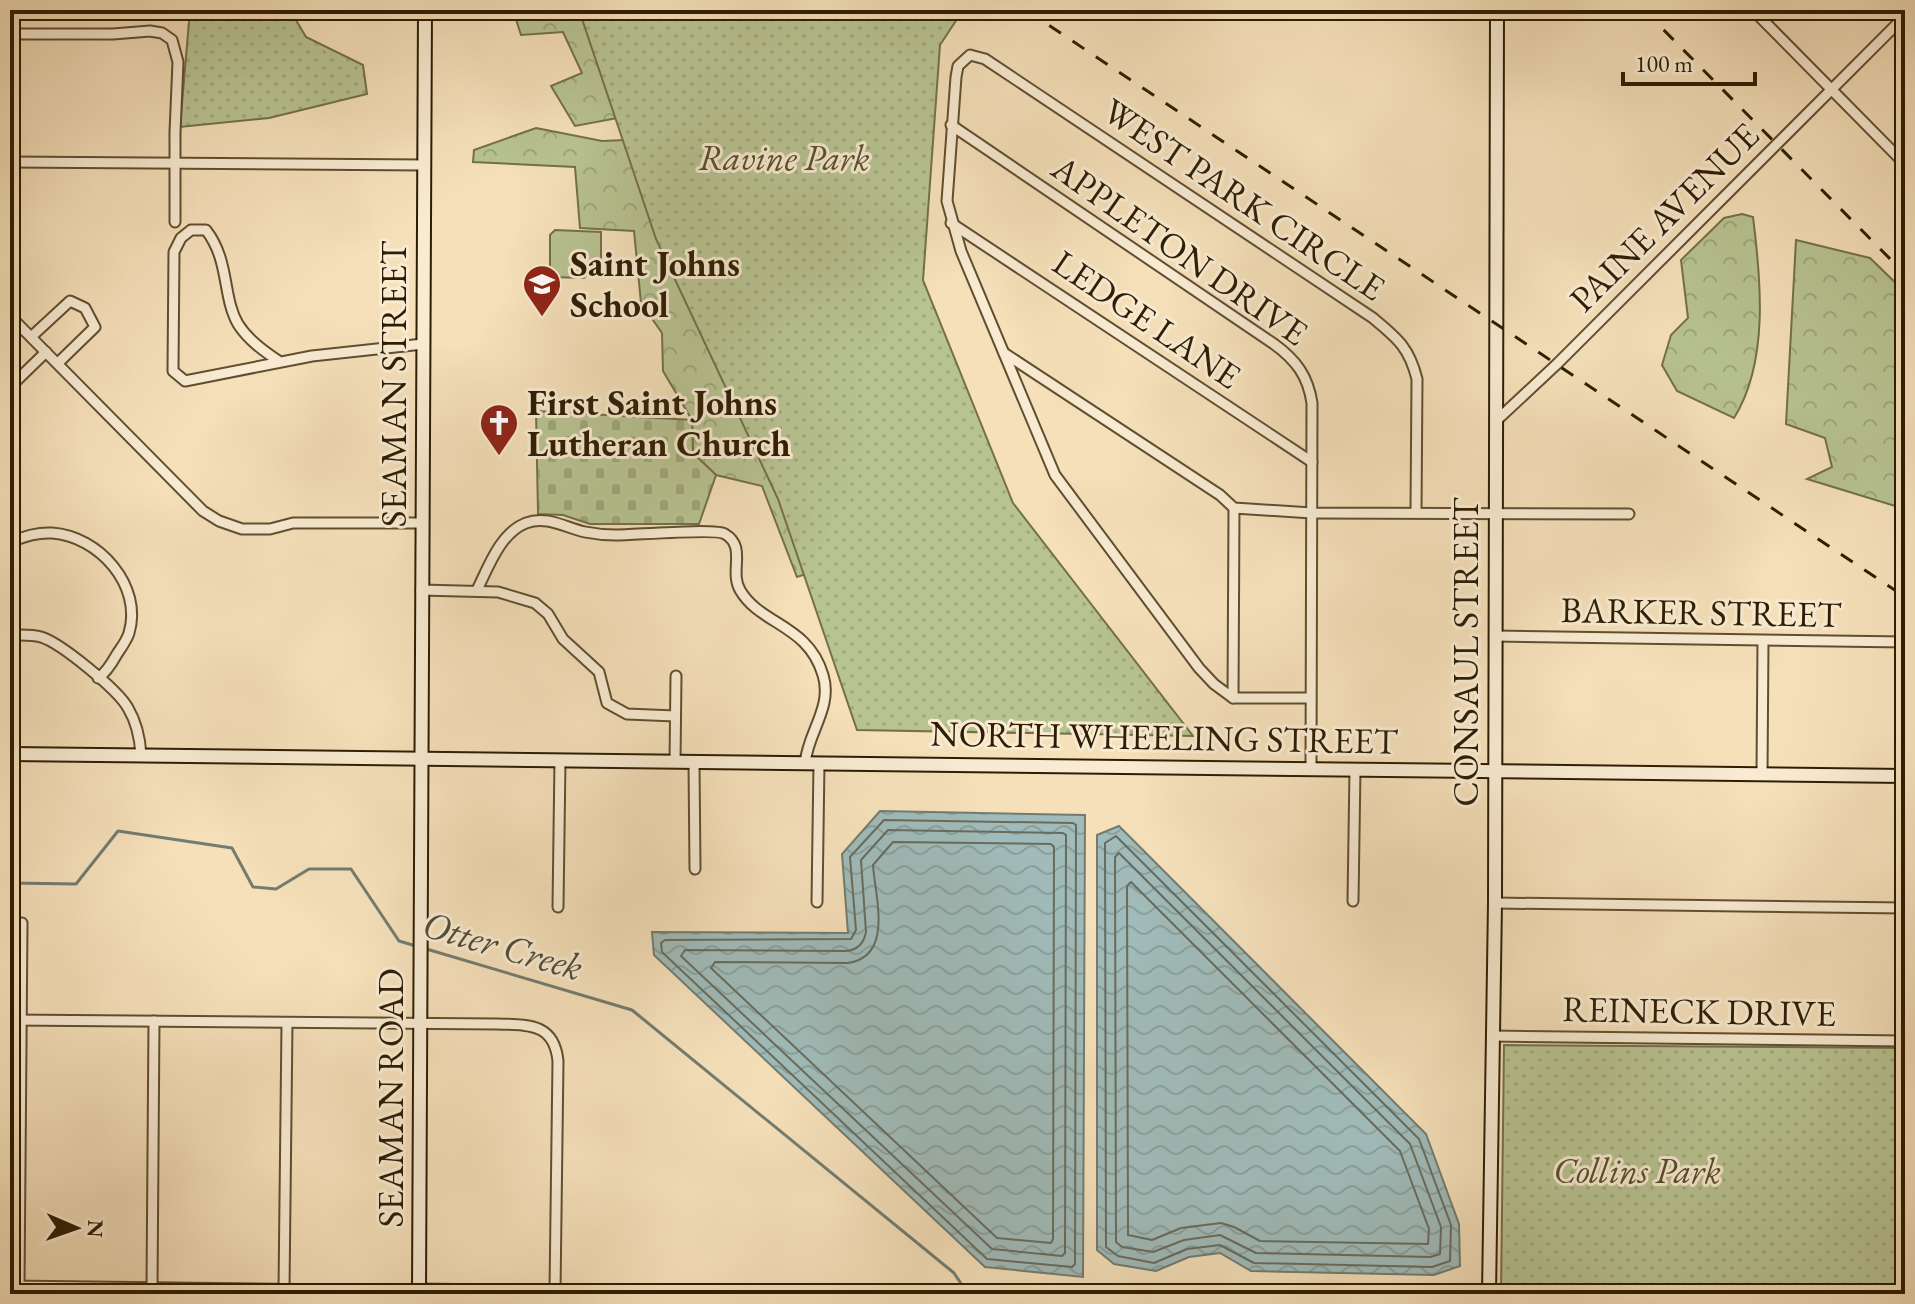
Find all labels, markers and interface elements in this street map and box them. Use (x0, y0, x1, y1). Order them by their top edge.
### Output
scale bar (1623, 36, 1755, 86)
text: 100 m (1635, 48, 1693, 79)
street label: WEST PARK CIRCLE (1094, 87, 1394, 311)
street label: PAINE AVENUE (1559, 112, 1769, 322)
park label: Ravine Park (698, 134, 870, 181)
street label: APPLETON DRIVE (1042, 144, 1317, 356)
street label: LEDGE LANE (1044, 239, 1250, 399)
street label: SEAMAN STREET (370, 240, 417, 527)
place label: Saint Johns School (570, 240, 740, 328)
school or university icon: Saint Johns School (521, 263, 563, 318)
place label: First Saint Johns Lutheran Church (527, 379, 791, 467)
church icon: First Saint Johns Lutheran Church (478, 402, 520, 457)
street label: CONSAUL STREET (1442, 497, 1489, 807)
street label: BARKER STREET (1560, 586, 1843, 638)
street label: NORTH WHEELING STREET (930, 709, 1399, 765)
water label: Otter Creek (417, 899, 589, 991)
street label: SEAMAN ROAD (367, 968, 414, 1228)
street label: REINECK DRIVE (1562, 985, 1836, 1037)
park label: Collins Park (1553, 1147, 1721, 1194)
north arrow (36, 1188, 116, 1268)
text: N (81, 1219, 110, 1238)

